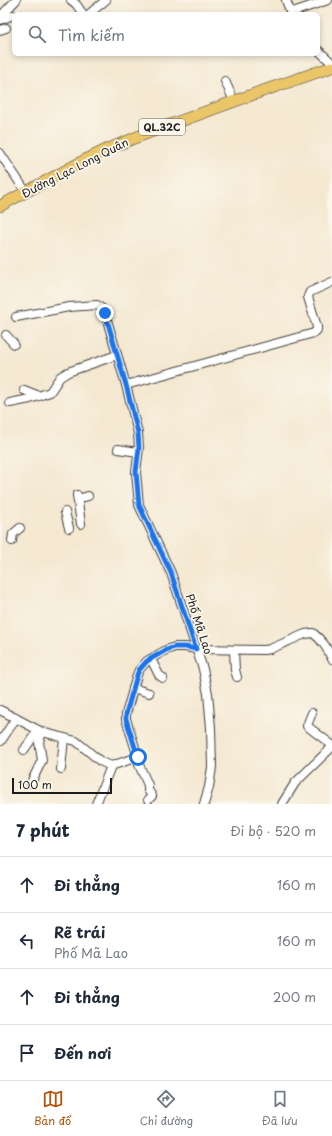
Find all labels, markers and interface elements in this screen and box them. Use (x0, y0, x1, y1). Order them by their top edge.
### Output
search box (12, 12, 320, 56)
icon: search (26, 23, 48, 45)
text: Tìm kiếm (58, 23, 125, 46)
road number: QL.32C (139, 119, 185, 135)
street label: Đường Lạc Long Quân (18, 133, 131, 202)
route end (96, 304, 114, 322)
street label: Phố Mã Lao (182, 591, 217, 656)
route start (129, 748, 147, 766)
scale bar (12, 776, 112, 795)
text: 100 m (18, 776, 52, 793)
text: 7 phút (16, 817, 70, 843)
text: Đi bộ · 520 m (230, 821, 316, 840)
text: Đi thẳng (54, 873, 120, 896)
icon: ahead (16, 874, 38, 896)
text: 160 m (277, 875, 316, 894)
text: Rẽ trái (54, 920, 105, 943)
icon: left (16, 930, 38, 952)
text: 160 m (277, 931, 316, 950)
text: Phố Mã Lao (54, 943, 128, 962)
text: Đi thẳng (54, 985, 120, 1008)
icon: ahead (16, 986, 38, 1008)
text: 200 m (273, 987, 316, 1006)
text: Đến nơi (54, 1041, 111, 1064)
icon: arrive (16, 1042, 38, 1064)
tab: Bản đồ (34, 1088, 71, 1129)
tab: Chỉ đường (140, 1088, 193, 1129)
tab: Đã lưu (262, 1088, 298, 1129)

